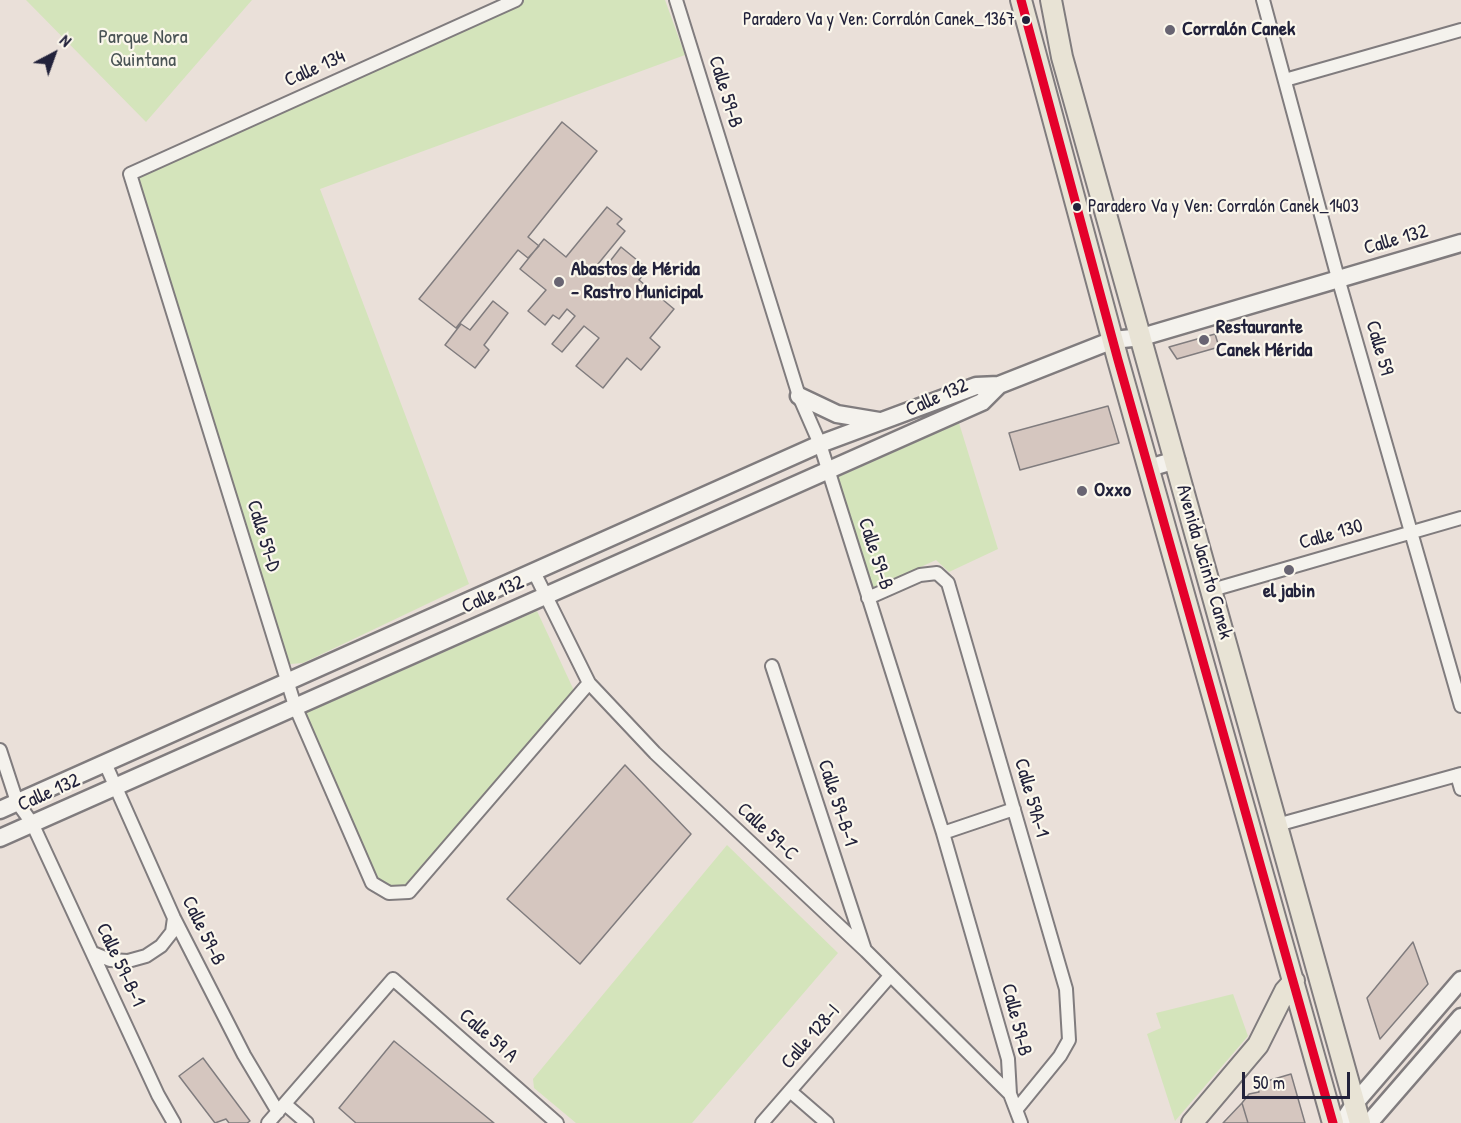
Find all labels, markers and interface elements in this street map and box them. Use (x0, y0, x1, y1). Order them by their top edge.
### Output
place label: Paradero Va y Ven: Corralón Canek_1367 (743, 9, 1015, 31)
marker: Paradero Va y Ven: Corralón Canek_1367 (1020, 14, 1032, 26)
place label: Corralón Canek (1182, 18, 1295, 42)
marker: Corralón Canek (1163, 23, 1177, 37)
north arrow (24, 24, 84, 84)
park label: Parque Nora Quintana (98, 26, 188, 73)
text: N (55, 29, 76, 52)
street label: Calle 134 (281, 45, 349, 93)
street label: Calle 59-B (703, 53, 747, 131)
place label: Paradero Va y Ven: Corralón Canek_1403 (1088, 196, 1359, 218)
marker: Paradero Va y Ven: Corralón Canek_1403 (1071, 201, 1083, 213)
street label: Calle 132 (1361, 219, 1431, 261)
place label: Abastos de Mérida - Rastro Municipal (571, 258, 703, 305)
marker: Abastos de Mérida - Rastro Municipal (552, 275, 566, 289)
place label: Restaurante Canek Mérida (1216, 316, 1312, 363)
street label: Calle 59 (1360, 318, 1398, 378)
marker: Restaurante Canek Mérida (1197, 333, 1211, 347)
street label: Calle 132 (902, 374, 972, 422)
place label: Oxxo (1094, 479, 1131, 503)
street label: Avenida Jacinto Canek (1170, 482, 1238, 642)
marker: Oxxo (1075, 484, 1089, 498)
street label: Calle 59-D (241, 497, 285, 575)
street label: Calle 130 (1296, 514, 1366, 556)
street label: Calle 59-B (852, 515, 898, 593)
marker: el jabin (1282, 563, 1296, 577)
street label: Calle 132 (458, 571, 528, 619)
place label: el jabin (1263, 580, 1315, 604)
street label: Calle 59A-1 (1008, 756, 1054, 840)
street label: Calle 59-B-1 (812, 757, 862, 849)
street label: Calle 132 (14, 769, 84, 817)
street label: Calle 59-C (731, 798, 803, 866)
street label: Calle 59-B (176, 892, 230, 970)
street label: Calle 59-B-1 (90, 919, 150, 1011)
street label: Calle 59-B (995, 981, 1037, 1059)
street label: Calle 128-I (776, 1000, 846, 1074)
street label: Calle 59 A (454, 1004, 522, 1068)
scale bar (1245, 1060, 1353, 1098)
text: 50 m (1253, 1070, 1285, 1095)

